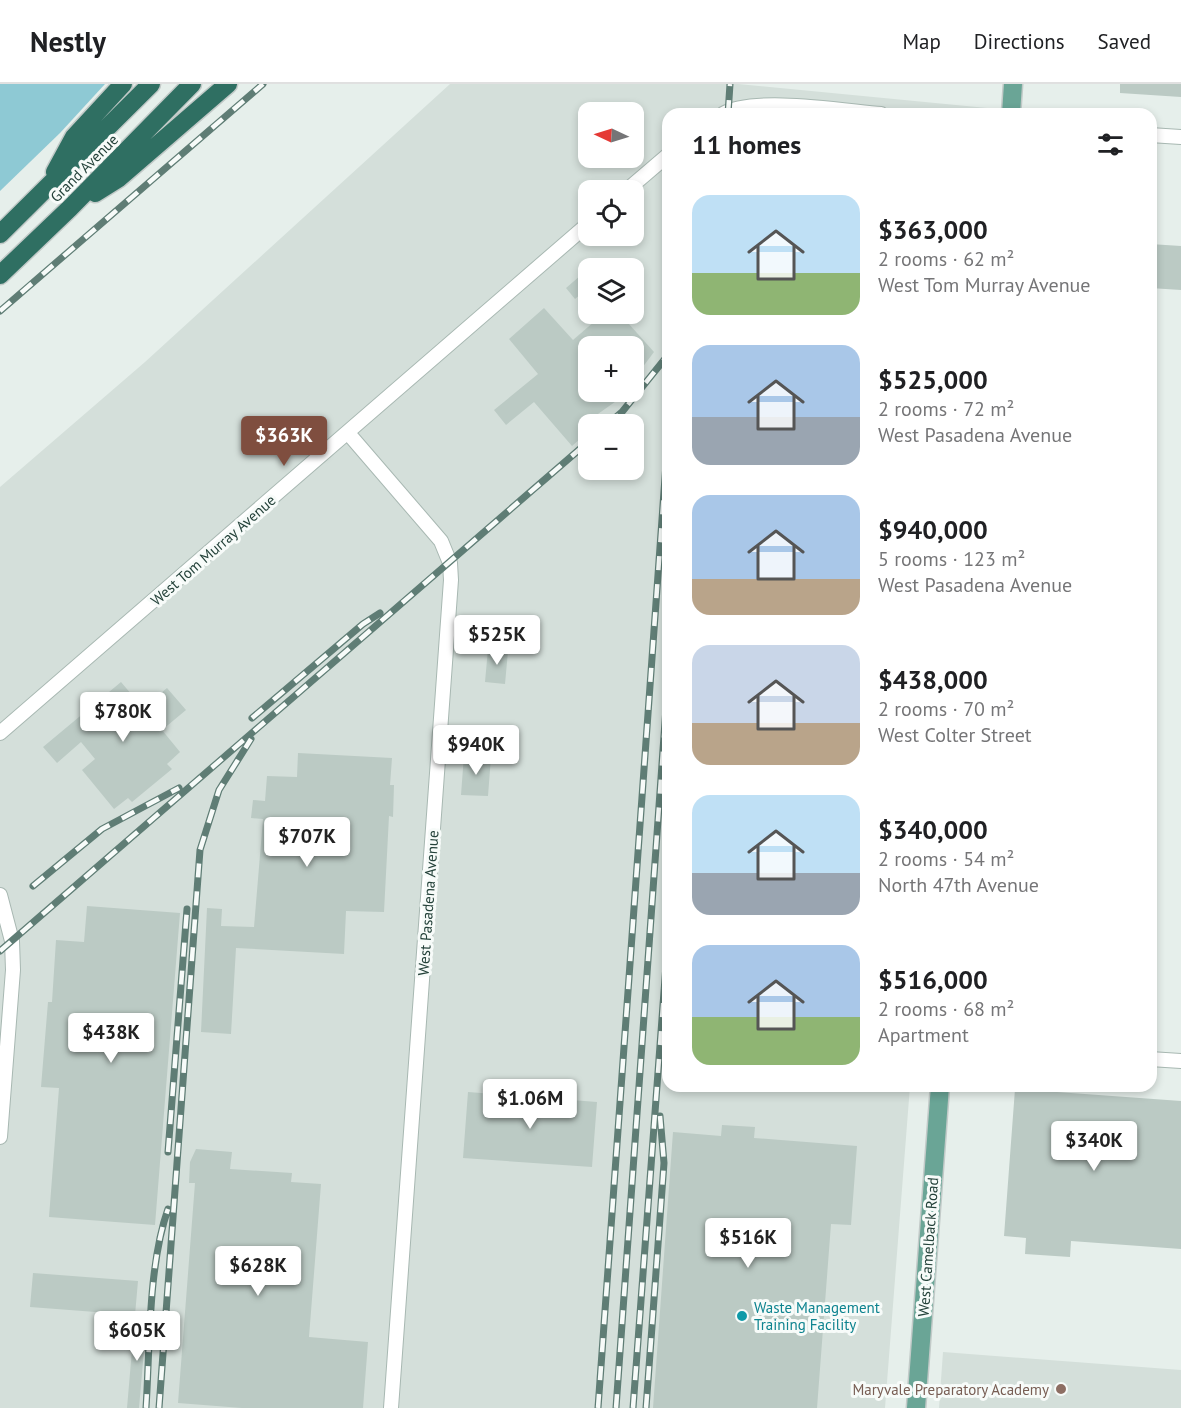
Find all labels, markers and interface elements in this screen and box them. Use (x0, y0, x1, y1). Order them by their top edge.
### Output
text: Nestly (30, 23, 106, 60)
text: Map (902, 28, 941, 55)
text: Directions (974, 28, 1065, 55)
text: Saved (1098, 28, 1151, 55)
north arrow (578, 102, 644, 168)
map controls (578, 102, 644, 480)
text: 11 homes (692, 128, 801, 161)
icon: filters (1094, 128, 1127, 161)
street label: Grand Avenue (46, 130, 122, 206)
button: locate (578, 180, 644, 246)
text: $363,000 (878, 213, 988, 246)
icon: home (740, 219, 812, 291)
text: 2 rooms · 62 m² (878, 246, 1014, 272)
button: layers (578, 258, 644, 324)
text: West Tom Murray Avenue (878, 272, 1091, 298)
button: + (578, 336, 644, 402)
text: $525,000 (878, 363, 988, 396)
icon: home (740, 369, 812, 441)
text: 2 rooms · 72 m² (878, 396, 1014, 422)
button: − (578, 414, 644, 480)
pin: $363K (242, 416, 326, 467)
text: $363K (255, 422, 313, 448)
text: West Pasadena Avenue (878, 422, 1072, 448)
street label: West Tom Murray Avenue (147, 491, 279, 609)
text: $940,000 (878, 513, 988, 546)
icon: home (740, 519, 812, 591)
text: 5 rooms · 123 m² (878, 546, 1025, 572)
text: West Pasadena Avenue (878, 572, 1072, 598)
pin: $525K (455, 615, 539, 666)
text: $525K (468, 621, 526, 647)
text: $438,000 (878, 663, 988, 696)
icon: home (740, 669, 812, 741)
pin: $780K (81, 692, 165, 743)
text: 2 rooms · 70 m² (878, 696, 1014, 722)
text: $780K (94, 698, 152, 724)
text: West Colter Street (878, 722, 1032, 748)
pin: $940K (434, 725, 518, 776)
text: $940K (447, 731, 505, 757)
text: $340,000 (878, 813, 988, 846)
pin: $707K (265, 817, 349, 868)
icon: home (740, 819, 812, 891)
text: $707K (278, 823, 336, 849)
street label: West Pasadena Avenue (413, 830, 443, 976)
text: 2 rooms · 54 m² (878, 846, 1014, 872)
text: North 47th Avenue (878, 872, 1039, 898)
text: $516,000 (878, 963, 988, 996)
icon: home (740, 969, 812, 1041)
text: 2 rooms · 68 m² (878, 996, 1014, 1022)
pin: $438K (69, 1013, 153, 1064)
text: $438K (82, 1019, 140, 1045)
text: Apartment (878, 1022, 969, 1048)
pin: $1.06M (481, 1079, 579, 1130)
text: $1.06M (497, 1085, 563, 1111)
pin: $340K (1052, 1121, 1136, 1172)
text: $340K (1065, 1127, 1123, 1153)
street label: West Camelback Road (914, 1177, 942, 1317)
pin: $516K (706, 1218, 790, 1269)
text: $516K (719, 1224, 777, 1250)
pin: $628K (216, 1246, 300, 1297)
text: $628K (229, 1252, 287, 1278)
place label: Waste Management Training Facility (754, 1298, 880, 1334)
marker: Waste Management Training Facility (735, 1309, 749, 1323)
pin: $605K (95, 1311, 179, 1362)
text: $605K (108, 1317, 166, 1343)
place label: Maryvale Preparatory Academy (852, 1380, 1049, 1399)
marker: Maryvale Preparatory Academy (1054, 1382, 1068, 1396)

